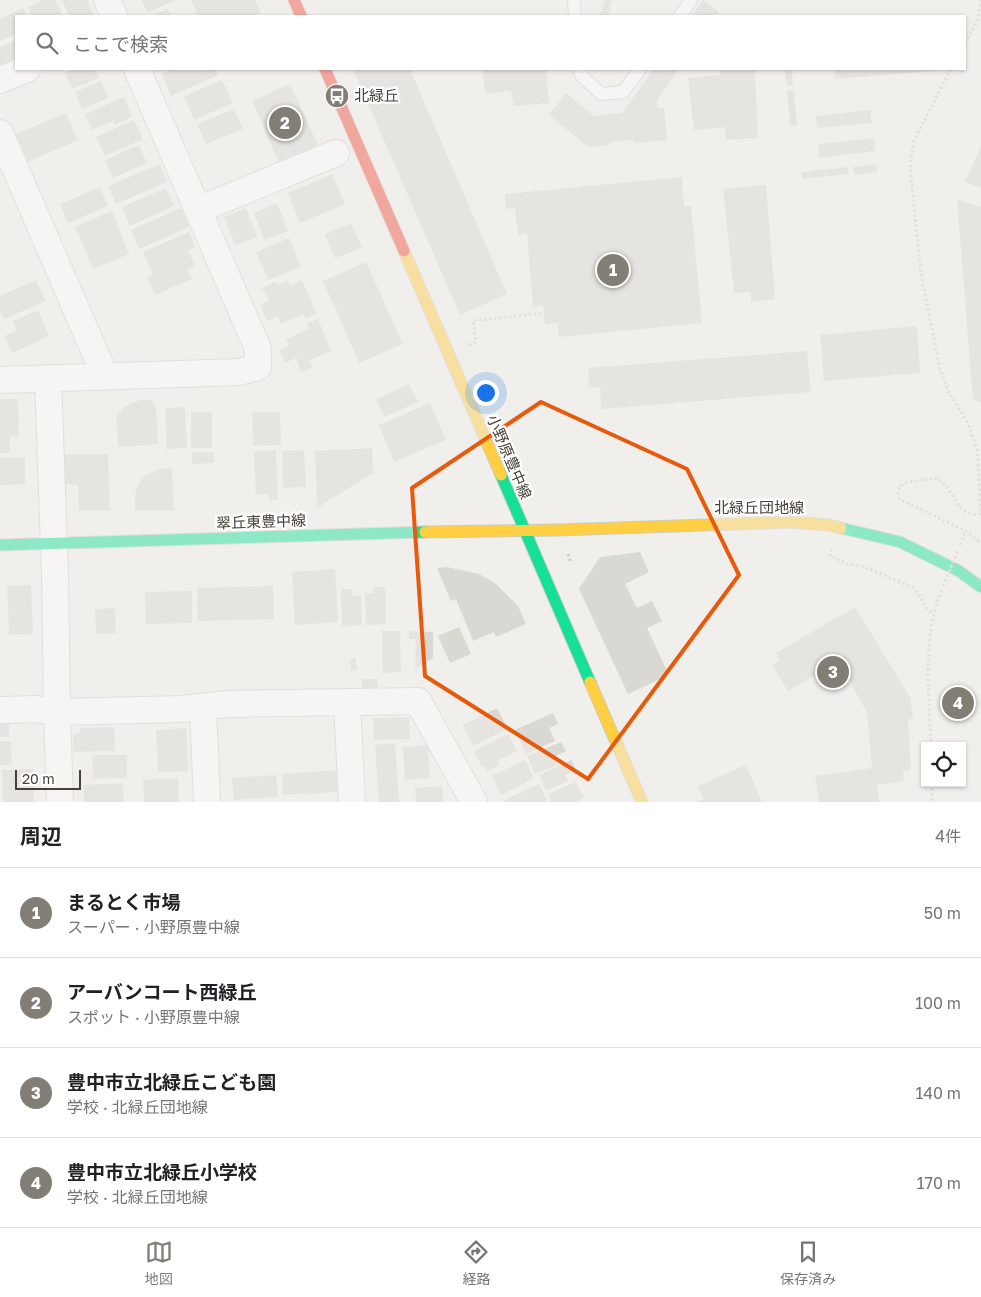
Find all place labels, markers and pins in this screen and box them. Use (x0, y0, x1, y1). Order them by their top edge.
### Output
bus stop icon: 北緑丘 (324, 83, 350, 109)
place label: 北緑丘 (354, 86, 399, 104)
pin: 2 (269, 104, 301, 142)
pin: 1 (597, 251, 629, 289)
pin: 3 (817, 653, 849, 691)
pin: 4 (942, 684, 974, 722)

